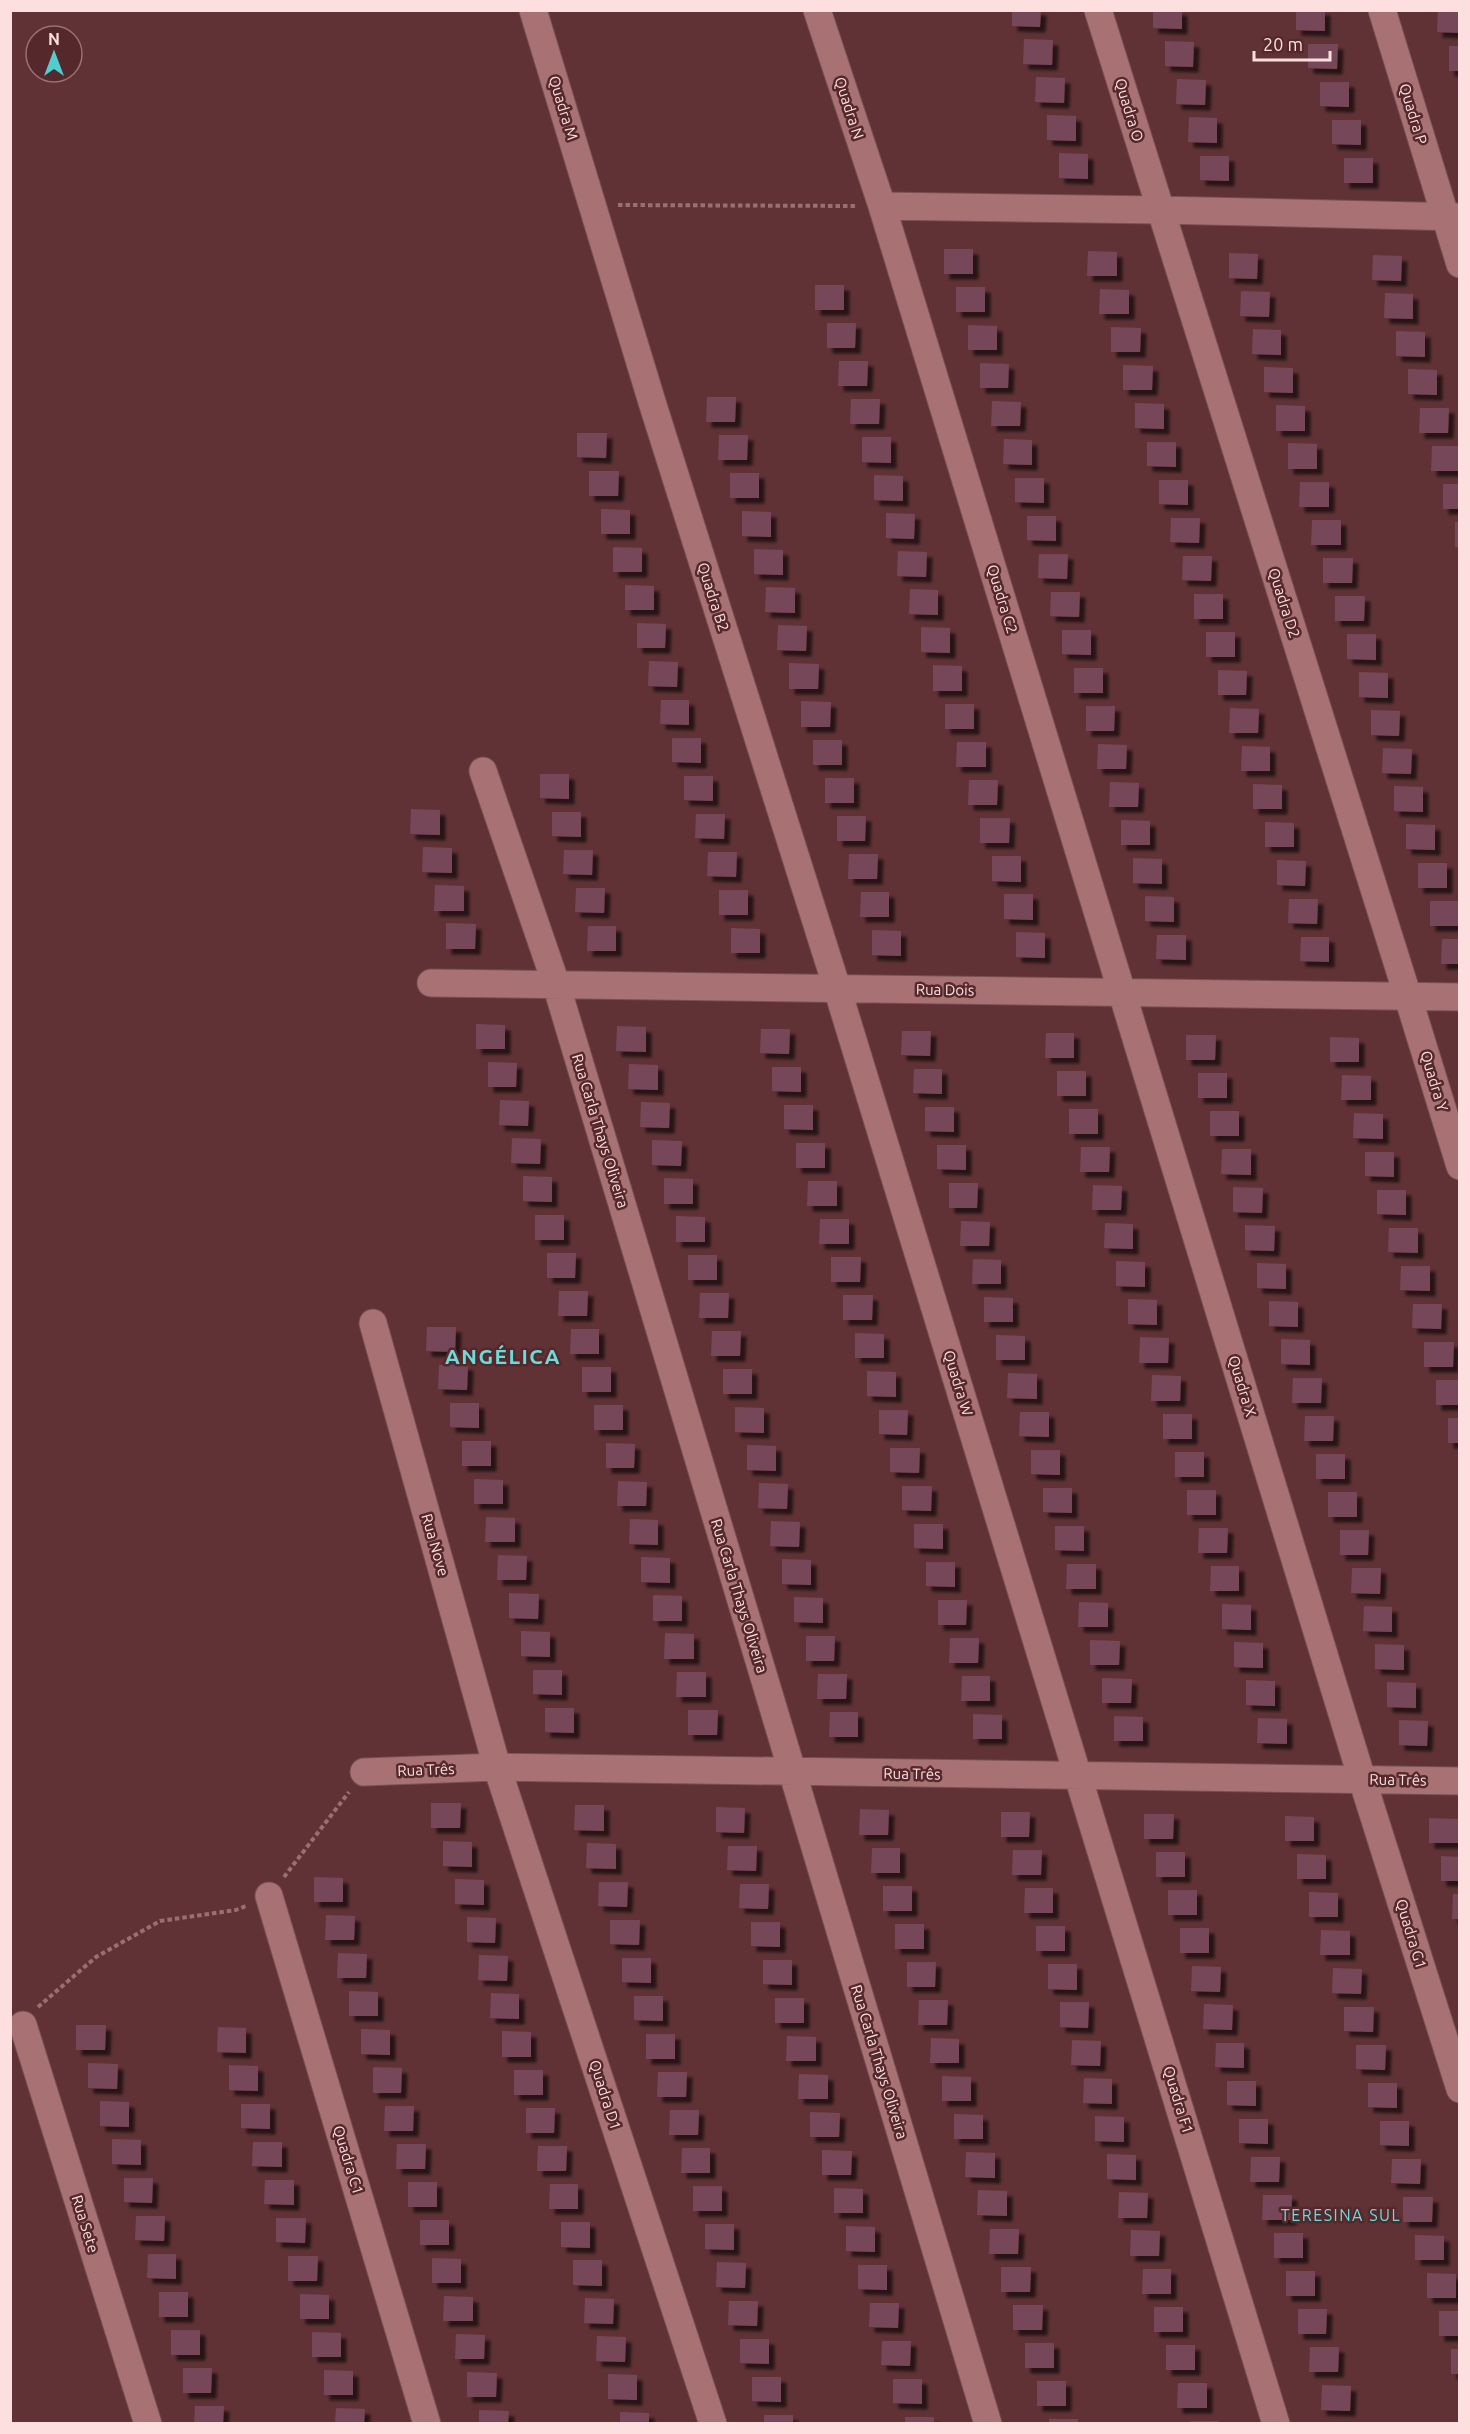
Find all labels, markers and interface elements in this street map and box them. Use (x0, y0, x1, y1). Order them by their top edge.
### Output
north arrow (24, 24, 84, 84)
scale bar (1254, 24, 1330, 62)
text: N (48, 30, 60, 48)
text: 20 m (1263, 34, 1303, 54)
street label: Quadra M (546, 74, 581, 142)
street label: Quadra N (831, 75, 867, 141)
street label: Quadra O (1112, 76, 1147, 143)
street label: Quadra P (1396, 81, 1431, 146)
street label: Quadra B2 (694, 560, 733, 633)
street label: Quadra C2 (984, 562, 1021, 635)
street label: Quadra D2 (1265, 566, 1304, 640)
street label: Rua Dois (916, 980, 974, 999)
street label: Quadra Y (1417, 1049, 1452, 1113)
street label: Rua Carla Thays Oliveira (569, 1052, 632, 1210)
district label: ANGÉLICA (445, 1344, 561, 1368)
street label: Quadra W (941, 1348, 976, 1418)
street label: Quadra X (1225, 1353, 1260, 1418)
street label: Rua Nove (418, 1512, 452, 1578)
street label: Rua Carla Thays Oliveira (708, 1517, 771, 1675)
street label: Rua Três (397, 1760, 455, 1779)
street label: Rua Três (883, 1765, 941, 1782)
street label: Rua Três (1369, 1771, 1427, 1788)
street label: Quadra G1 (1393, 1897, 1430, 1971)
street label: Rua Carla Thays Oliveira (848, 1983, 911, 2141)
street label: Quadra D1 (586, 2058, 625, 2132)
street label: Quadra F1 (1160, 2064, 1197, 2136)
street label: Quadra C1 (330, 2123, 367, 2196)
street label: Rua Sete (69, 2193, 102, 2255)
district label: TERESINA SUL (1281, 2206, 1401, 2224)

